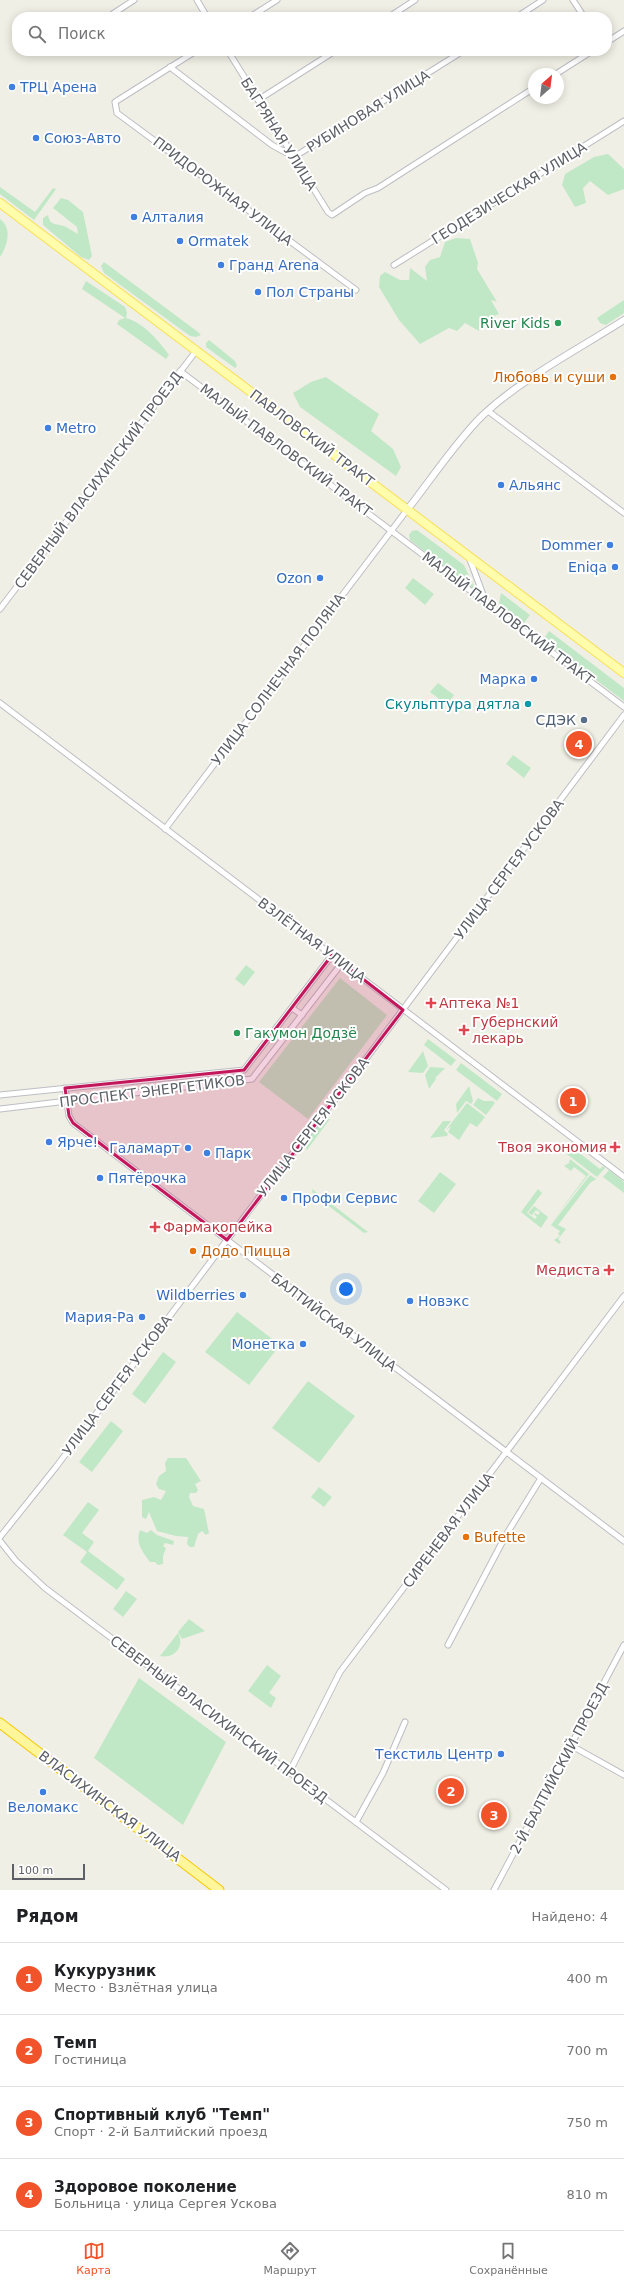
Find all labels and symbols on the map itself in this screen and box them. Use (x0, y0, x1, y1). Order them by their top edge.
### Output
street label: РУБИНОВАЯ УЛИЦА (304, 66, 433, 155)
north arrow (528, 68, 564, 104)
street label: БАГРЯНАЯ УЛИЦА (238, 75, 320, 194)
place label: ТРЦ Арена (19, 79, 97, 95)
marker: ТРЦ Арена (7, 82, 17, 92)
place label: Союз-Авто (44, 130, 121, 146)
marker: Союз-Авто (31, 133, 41, 143)
street label: ПРИДОРОЖНАЯ УЛИЦА (150, 133, 296, 249)
street label: ГЕОДЕЗИЧЕСКАЯ УЛИЦА (429, 138, 590, 247)
place label: Алталия (142, 209, 204, 225)
marker: Алталия (129, 212, 139, 222)
place label: Ormatek (188, 233, 250, 249)
marker: Ormatek (175, 236, 185, 246)
place label: Гранд Arena (229, 257, 319, 273)
marker: Гранд Arena (216, 260, 226, 270)
place label: Пол Страны (266, 284, 354, 300)
marker: Пол Страны (253, 287, 263, 297)
place label: River Kids (480, 315, 550, 331)
marker: River Kids (553, 318, 563, 328)
street label: СЕВЕРНЫЙ ВЛАСИХИНСКИЙ ПРОЕЗД (10, 368, 185, 592)
place label: Любовь и суши (493, 369, 605, 385)
marker: Любовь и суши (608, 372, 618, 382)
street label: МАЛЫЙ ПАВЛОВСКИЙ ТРАКТ (197, 379, 376, 520)
street label: ПАВЛОВСКИЙ ТРАКТ (247, 385, 378, 490)
place label: Metro (56, 420, 96, 436)
marker: Metro (43, 423, 53, 433)
place label: Альянс (509, 477, 561, 493)
marker: Альянс (496, 480, 506, 490)
place label: Dommer (541, 537, 602, 553)
marker: Dommer (605, 540, 615, 550)
street label: МАЛЫЙ ПАВЛОВСКИЙ ТРАКТ (419, 547, 598, 688)
place label: Eniqa (568, 559, 607, 575)
marker: Eniqa (610, 562, 620, 572)
place label: Ozon (276, 570, 312, 586)
marker: Ozon (315, 573, 325, 583)
street label: УЛИЦА СОЛНЕЧНАЯ ПОЛЯНА (208, 590, 348, 768)
place label: Марка (479, 671, 526, 687)
marker: Марка (529, 674, 539, 684)
place label: Скульптура дятла (385, 696, 520, 712)
marker: Скульптура дятла (523, 699, 533, 709)
place label: СДЭК (536, 712, 576, 728)
marker: СДЭК (579, 715, 589, 725)
pin: 4 (566, 729, 592, 759)
street label: УЛИЦА СЕРГЕЯ УСКОВА (451, 795, 567, 942)
street label: ВЗЛЁТНАЯ УЛИЦА (255, 893, 370, 986)
place label: Аптека №1 (439, 995, 519, 1011)
marker: Аптека №1 (426, 998, 436, 1008)
place label: Губернский лекарь (472, 1014, 558, 1046)
place label: Гакумон Додзё (245, 1025, 357, 1041)
marker: Губернский лекарь (459, 1025, 469, 1035)
marker: Гакумон Додзё (232, 1028, 242, 1038)
street label: УЛИЦА СЕРГЕЯ УСКОВА (254, 1054, 372, 1199)
street label: ПРОСПЕКТ ЭНЕРГЕТИКОВ (58, 1072, 246, 1110)
pin: 1 (560, 1086, 586, 1116)
place label: Ярче! (57, 1134, 98, 1150)
marker: Ярче! (44, 1137, 54, 1147)
place label: Твоя экономия (497, 1139, 607, 1155)
place label: Галамарт (109, 1140, 180, 1156)
marker: Твоя экономия (610, 1142, 620, 1152)
marker: Галамарт (183, 1143, 193, 1153)
place label: Парк (215, 1145, 251, 1161)
marker: Парк (202, 1148, 212, 1158)
place label: Пятёрочка (108, 1170, 186, 1186)
marker: Пятёрочка (95, 1173, 105, 1183)
place label: Профи Сервис (292, 1190, 398, 1206)
marker: Профи Сервис (279, 1193, 289, 1203)
place label: Фармакопейка (163, 1219, 273, 1235)
marker: Фармакопейка (150, 1222, 160, 1232)
place label: Додо Пицца (201, 1243, 290, 1259)
marker: Додо Пицца (188, 1246, 198, 1256)
place label: Медиста (536, 1262, 600, 1278)
marker: Медиста (603, 1264, 615, 1276)
street label: БАЛТИЙСКАЯ УЛИЦА (268, 1269, 401, 1375)
your location (336, 1279, 356, 1299)
place label: Wildberries (156, 1287, 235, 1303)
marker: Wildberries (238, 1290, 248, 1300)
place label: Новэкс (418, 1293, 469, 1309)
marker: Новэкс (405, 1296, 415, 1306)
place label: Мария-Ра (65, 1309, 134, 1325)
street label: УЛИЦА СЕРГЕЯ УСКОВА (59, 1311, 175, 1458)
marker: Мария-Ра (137, 1312, 147, 1322)
place label: Монетка (231, 1336, 295, 1352)
marker: Монетка (298, 1339, 308, 1349)
street label: СИРЕНЕВАЯ УЛИЦА (399, 1469, 497, 1591)
place label: Bufette (474, 1529, 526, 1545)
marker: Bufette (461, 1532, 471, 1542)
street label: СЕВЕРНЫЙ ВЛАСИХИНСКИЙ ПРОЕЗД (107, 1631, 331, 1806)
street label: 2-Й БАЛТИЙСКИЙ ПРОЕЗД (506, 1679, 611, 1856)
place label: Текстиль Центр (374, 1746, 493, 1762)
street label: ВЛАСИХИНСКАЯ УЛИЦА (36, 1747, 185, 1865)
marker: Текстиль Центр (496, 1749, 506, 1759)
pin: 2 (438, 1776, 464, 1806)
marker: Веломакс (38, 1787, 48, 1797)
place label: Веломакс (7, 1799, 79, 1815)
pin: 3 (481, 1800, 507, 1830)
scale bar (12, 1862, 85, 1881)

